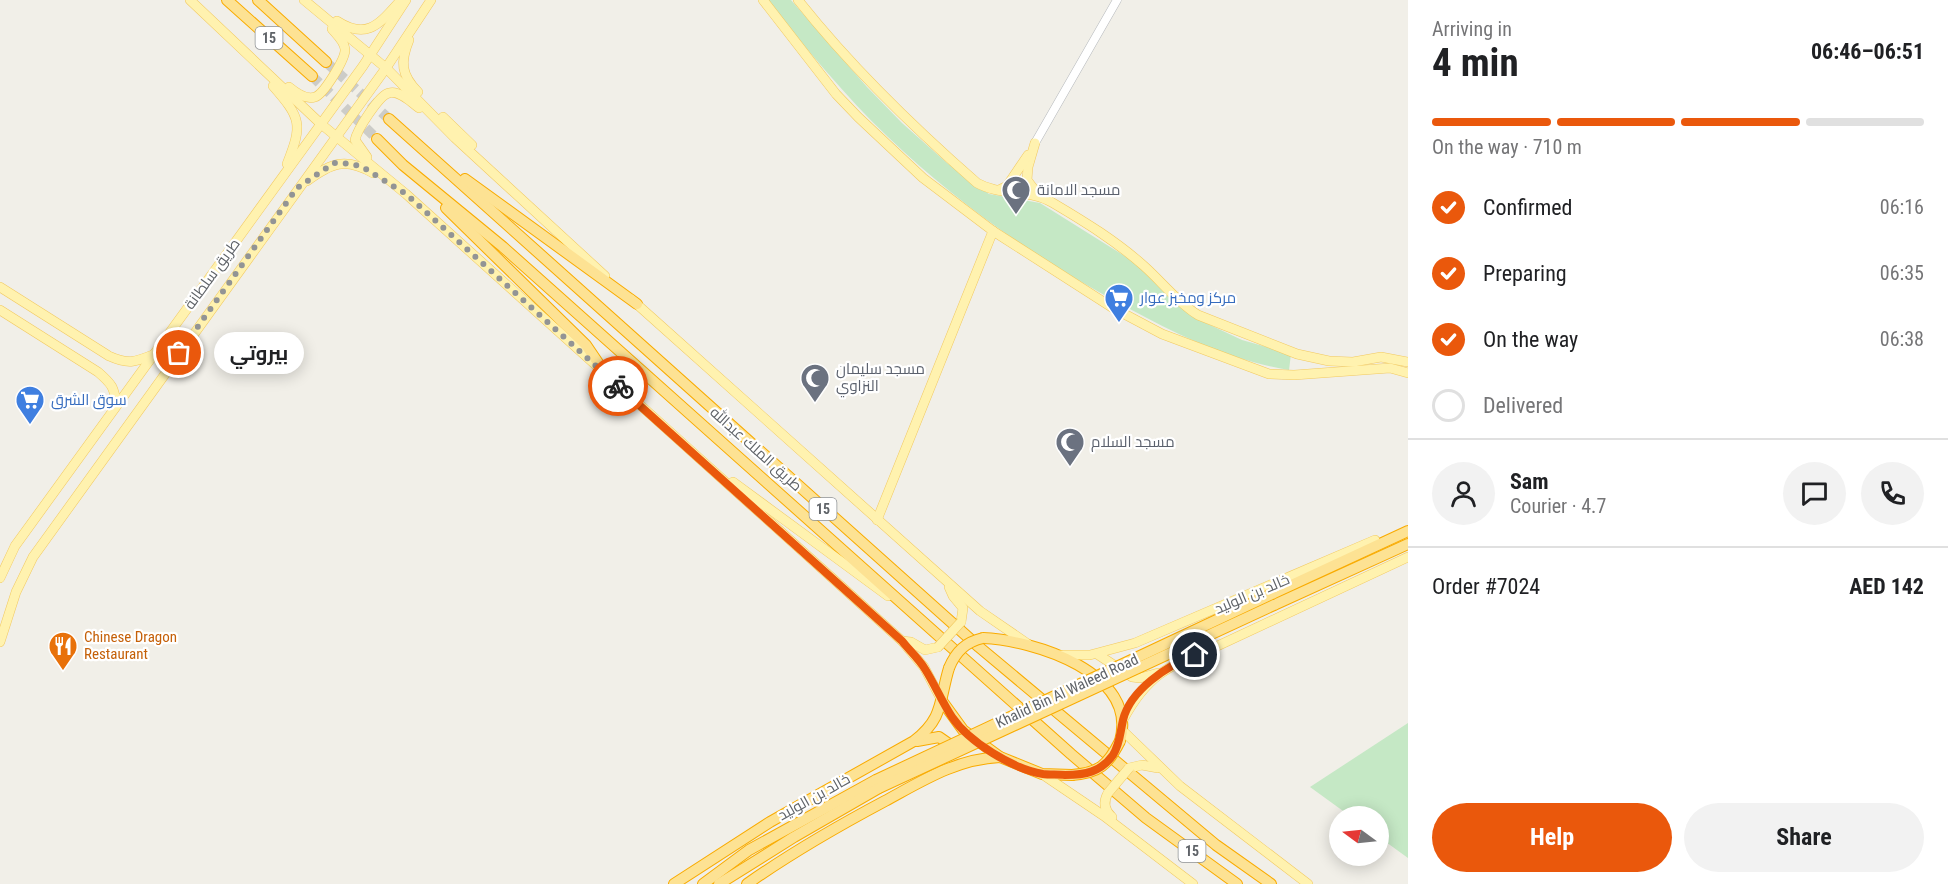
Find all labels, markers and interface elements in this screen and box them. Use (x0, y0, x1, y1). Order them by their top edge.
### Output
text: Arriving in (1432, 17, 1512, 41)
road number: 15 (256, 27, 282, 49)
text: 06:46–06:51 (1811, 39, 1924, 64)
text: 4 min (1432, 40, 1519, 86)
text: On the way · 710 m (1432, 135, 1582, 159)
mosque icon: مسجد الامانة (1000, 174, 1032, 216)
place label: مسجد الامانة (1037, 181, 1120, 199)
icon: check (1432, 191, 1465, 224)
text: Confirmed (1483, 195, 1572, 220)
text: 06:16 (1880, 195, 1924, 219)
street label: طريق سلطانة (180, 235, 245, 313)
icon: check (1432, 257, 1465, 290)
text: Preparing (1483, 261, 1567, 286)
text: 06:35 (1880, 261, 1924, 285)
supermarket icon: مركز ومخبز عوار (1103, 282, 1135, 324)
place label: مركز ومخبز عوار (1139, 289, 1236, 307)
icon: check (1432, 323, 1465, 356)
pin (153, 327, 204, 378)
text: On the way (1483, 327, 1578, 352)
text: 06:38 (1880, 327, 1924, 351)
callout: بيروتي (215, 332, 305, 374)
icon: bag (162, 336, 195, 369)
text: بيروتي (230, 341, 288, 365)
courier (588, 356, 648, 416)
place label: مسجد سليمان النزاوي (836, 360, 925, 398)
mosque icon: مسجد سليمان النزاوي (799, 362, 831, 404)
icon: bike (602, 370, 635, 403)
supermarket icon: سوق الشرق (14, 384, 46, 426)
place label: سوق الشرق (51, 391, 127, 410)
text: Delivered (1483, 393, 1563, 418)
street label: طريق الملك عبدالله (706, 402, 806, 496)
mosque icon: مسجد السلام (1054, 426, 1086, 468)
place label: مسجد السلام (1091, 433, 1175, 452)
button: person (1432, 462, 1495, 525)
button: chat (1783, 462, 1846, 525)
button: phone (1861, 462, 1924, 525)
text: Sam (1510, 469, 1549, 494)
text: Courier · 4.7 (1510, 494, 1606, 518)
road number: 15 (810, 498, 836, 520)
street label: خالد بن الوليد (1212, 570, 1293, 619)
text: Order #7024 (1432, 574, 1540, 599)
text: AED 142 (1849, 574, 1924, 599)
place label: Chinese Dragon Restaurant (84, 628, 177, 663)
pin (1169, 629, 1220, 680)
restaurant icon: Chinese Dragon Restaurant (47, 630, 79, 672)
icon: home (1178, 638, 1211, 671)
street label: Khalid Bin Al Waleed Road (993, 650, 1141, 732)
street label: خالد بن الوليد (775, 770, 854, 825)
button: Help (1432, 803, 1672, 872)
button: Share (1684, 803, 1924, 872)
north arrow (1329, 806, 1389, 866)
map controls (1329, 806, 1389, 866)
road number: 15 (1178, 840, 1206, 862)

